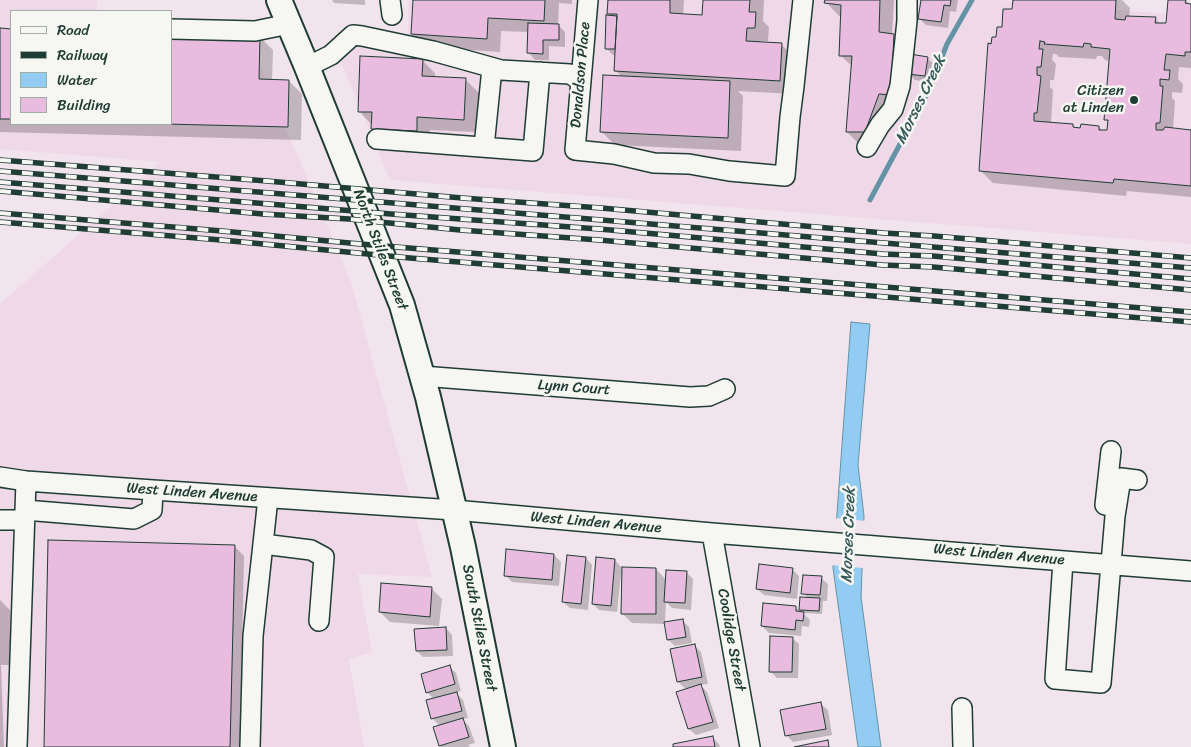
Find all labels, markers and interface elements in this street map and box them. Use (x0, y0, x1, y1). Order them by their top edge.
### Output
legend (10, 10, 172, 125)
text: Road (57, 17, 89, 43)
street label: Donaldson Place (567, 21, 595, 129)
text: Railway (57, 42, 108, 68)
water label: Morses Creek (891, 53, 951, 147)
text: Water (57, 67, 97, 93)
place label: Citizen at Linden (1063, 82, 1124, 117)
text: Building (57, 92, 111, 118)
marker: Citizen at Linden (1128, 94, 1140, 106)
street label: North Stiles Street (349, 187, 411, 313)
street label: Lynn Court (537, 376, 611, 400)
street label: West Linden Avenue (126, 479, 258, 507)
water label: Morses Creek (838, 487, 860, 583)
street label: West Linden Avenue (530, 508, 662, 538)
street label: West Linden Avenue (933, 540, 1065, 570)
street label: South Stiles Street (458, 563, 500, 693)
street label: Coolidge Street (713, 587, 749, 693)

